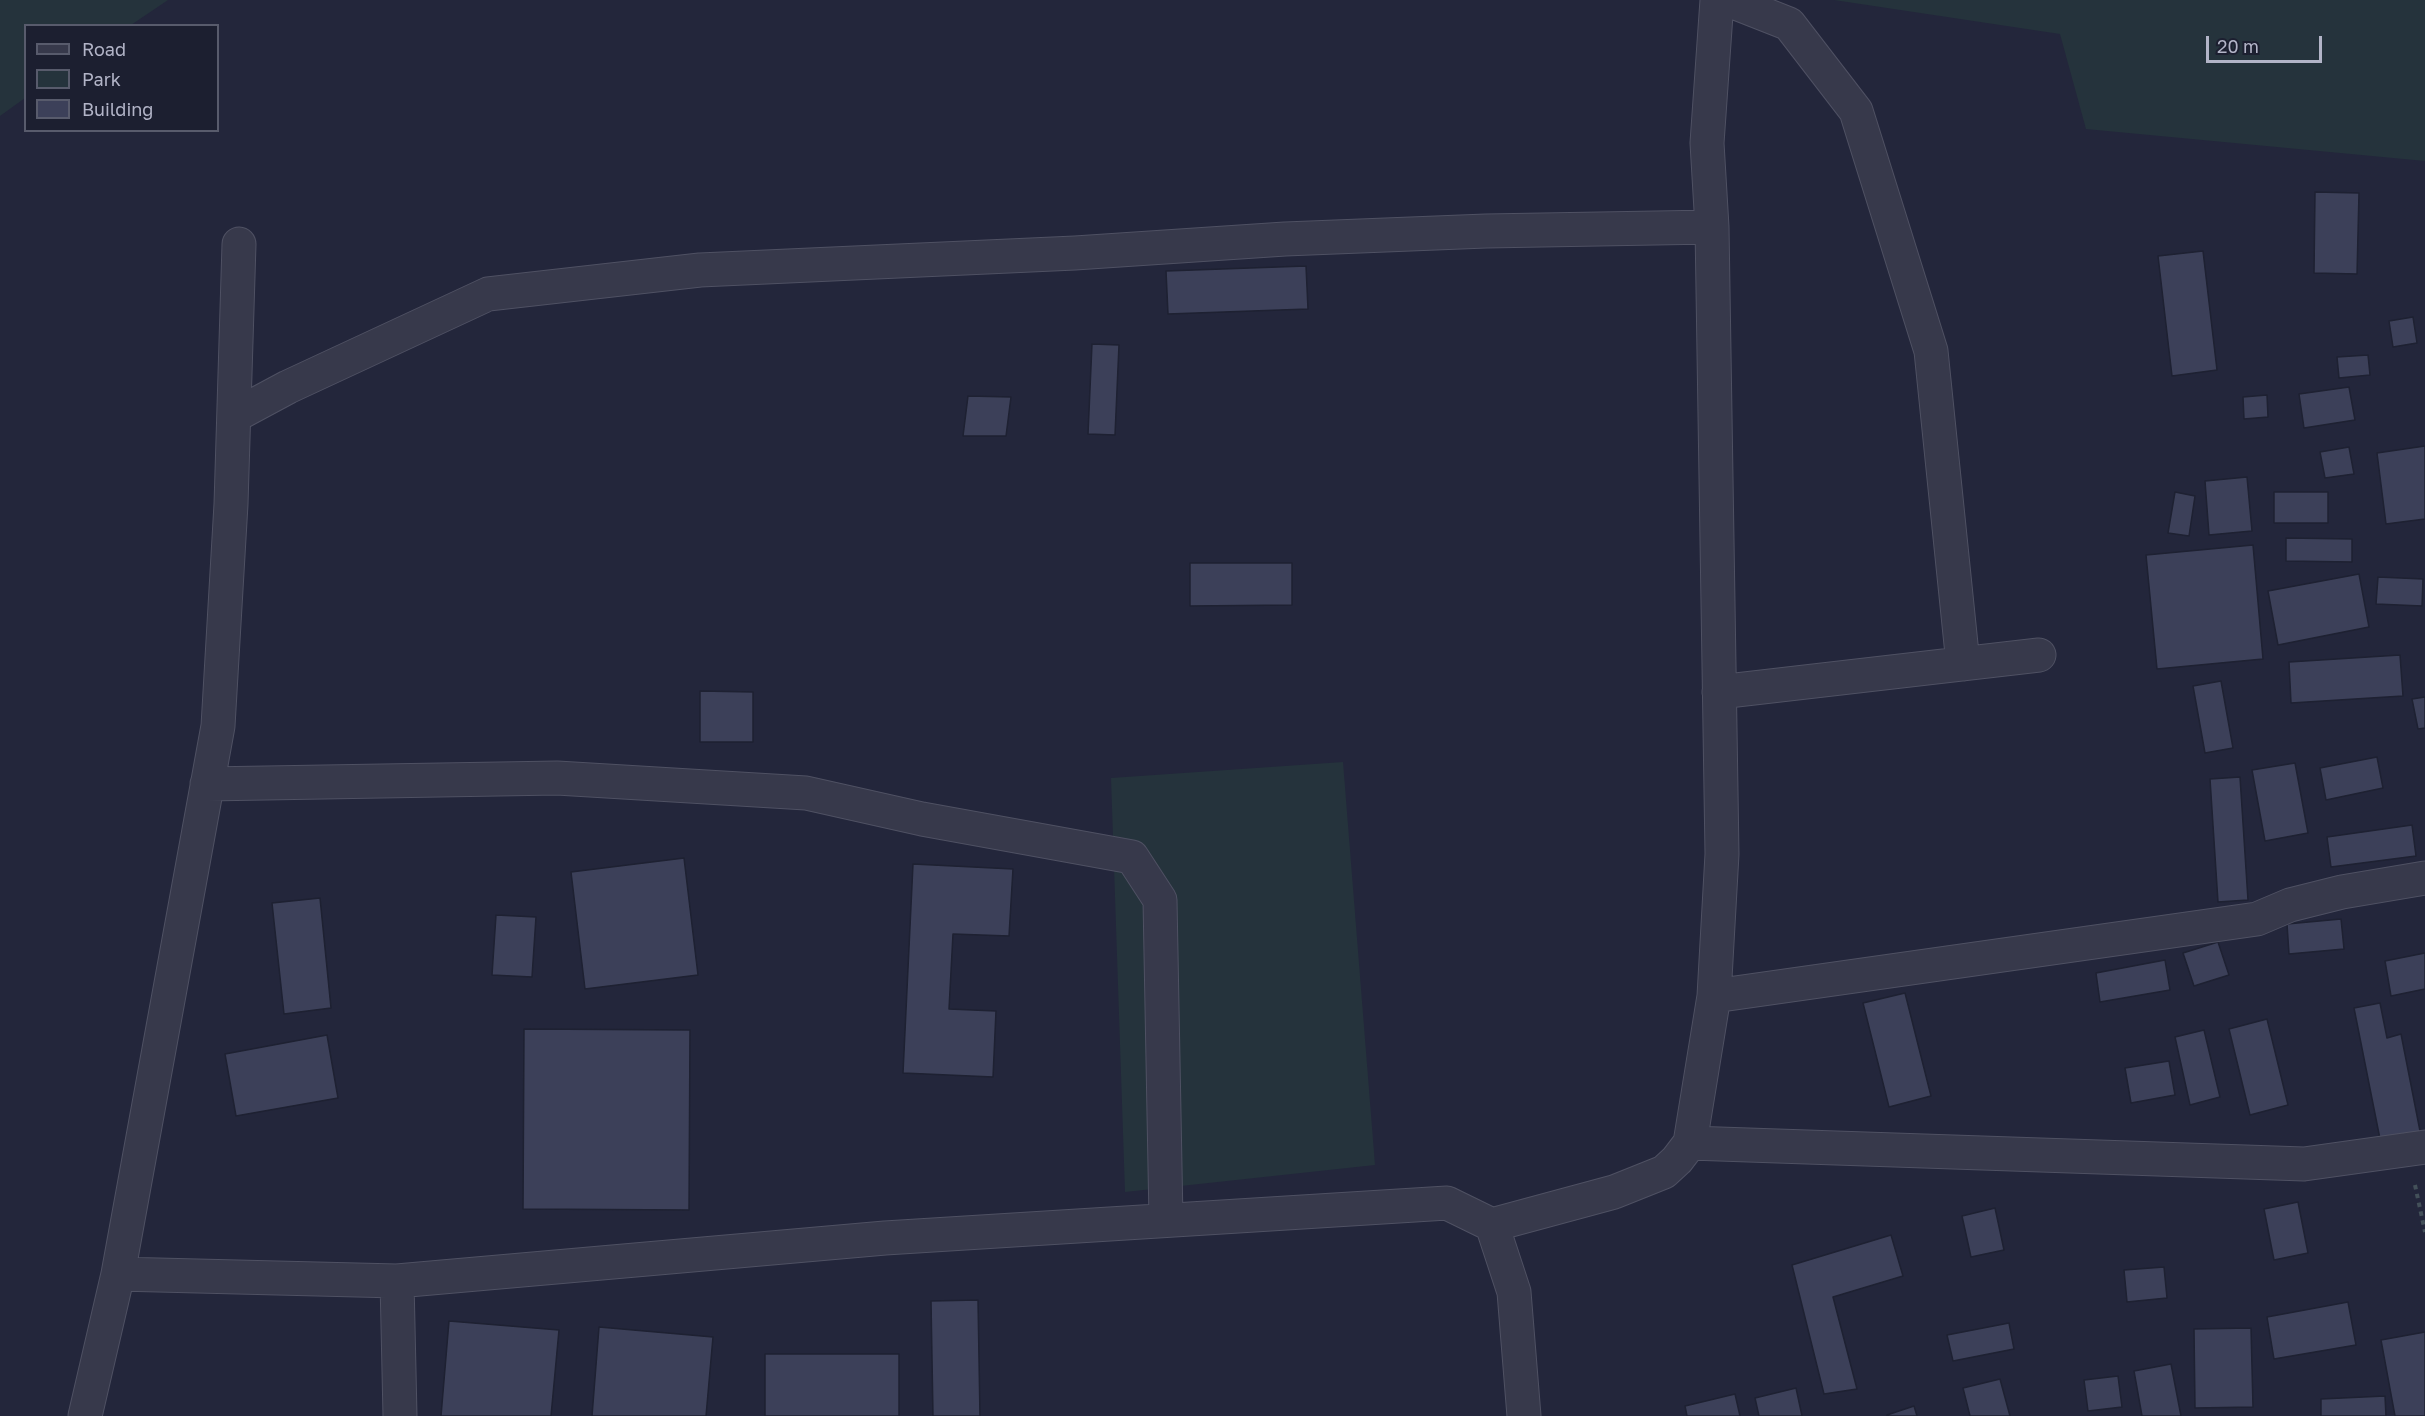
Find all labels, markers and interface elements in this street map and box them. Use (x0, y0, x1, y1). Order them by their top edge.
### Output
legend (24, 24, 219, 132)
scale bar (2209, 24, 2324, 62)
text: 20 m (2217, 35, 2259, 57)
text: Road (82, 38, 126, 60)
text: Park (82, 68, 121, 90)
text: Building (82, 98, 153, 120)

